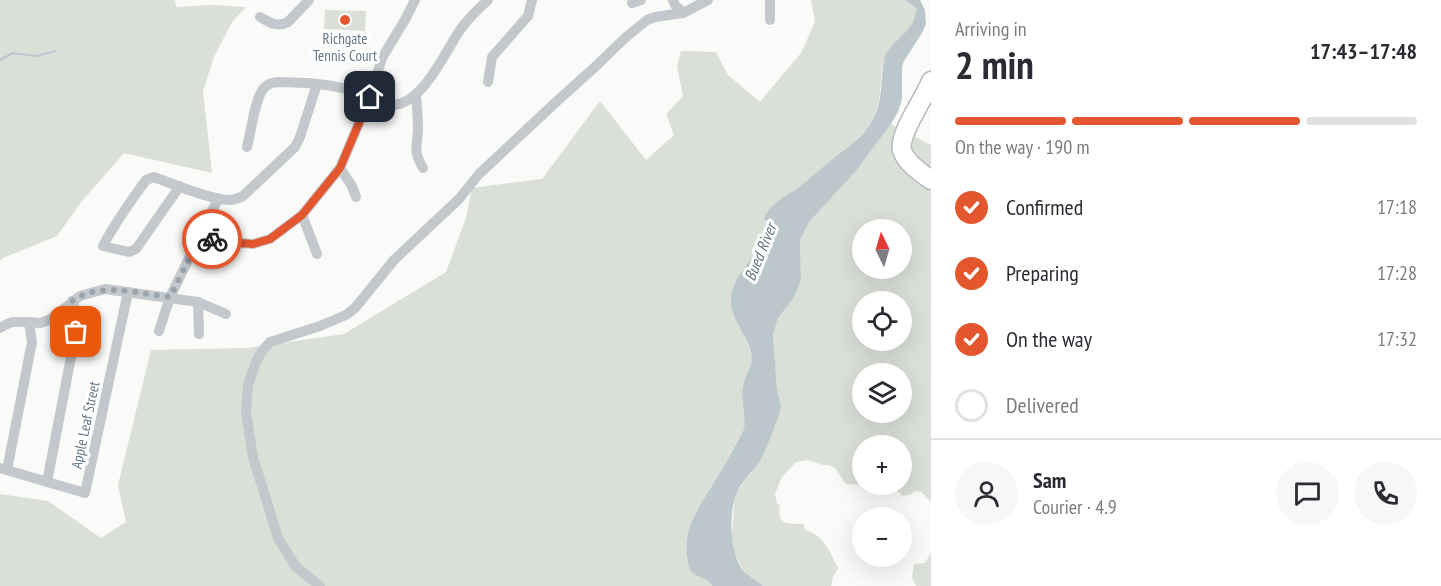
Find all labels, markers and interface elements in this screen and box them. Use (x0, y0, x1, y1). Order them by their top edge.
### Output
marker: Richgate Tennis Court (338, 13, 352, 27)
text: Arriving in (955, 16, 1027, 42)
place label: Richgate Tennis Court (313, 29, 377, 65)
text: 17:43–17:48 (1310, 37, 1417, 65)
text: 2 min (955, 39, 1034, 90)
pin (344, 71, 395, 122)
icon: home (353, 80, 386, 113)
text: On the way · 190 m (955, 134, 1090, 160)
icon: check (955, 191, 988, 224)
text: Confirmed (1006, 193, 1083, 221)
text: 17:18 (1377, 194, 1417, 220)
courier (182, 209, 242, 269)
water label: Bued River (740, 218, 781, 283)
north arrow (852, 219, 912, 279)
map controls (852, 219, 912, 567)
icon: bike (196, 223, 229, 256)
icon: check (955, 257, 988, 290)
text: Preparing (1006, 259, 1079, 287)
text: 17:28 (1377, 260, 1417, 286)
button: locate (852, 291, 912, 351)
pin (50, 306, 101, 357)
icon: bag (59, 315, 92, 348)
icon: check (955, 323, 988, 356)
text: On the way (1006, 325, 1092, 353)
text: 17:32 (1377, 326, 1417, 352)
button: layers (852, 363, 912, 423)
street label: Apple Leaf Street (66, 380, 104, 470)
text: Delivered (1006, 391, 1079, 419)
button: + (852, 435, 912, 495)
button: person (955, 462, 1018, 525)
button: chat (1276, 462, 1339, 525)
button: phone (1354, 462, 1417, 525)
text: Sam (1033, 466, 1066, 494)
text: Courier · 4.9 (1033, 494, 1117, 520)
button: − (852, 507, 912, 567)

